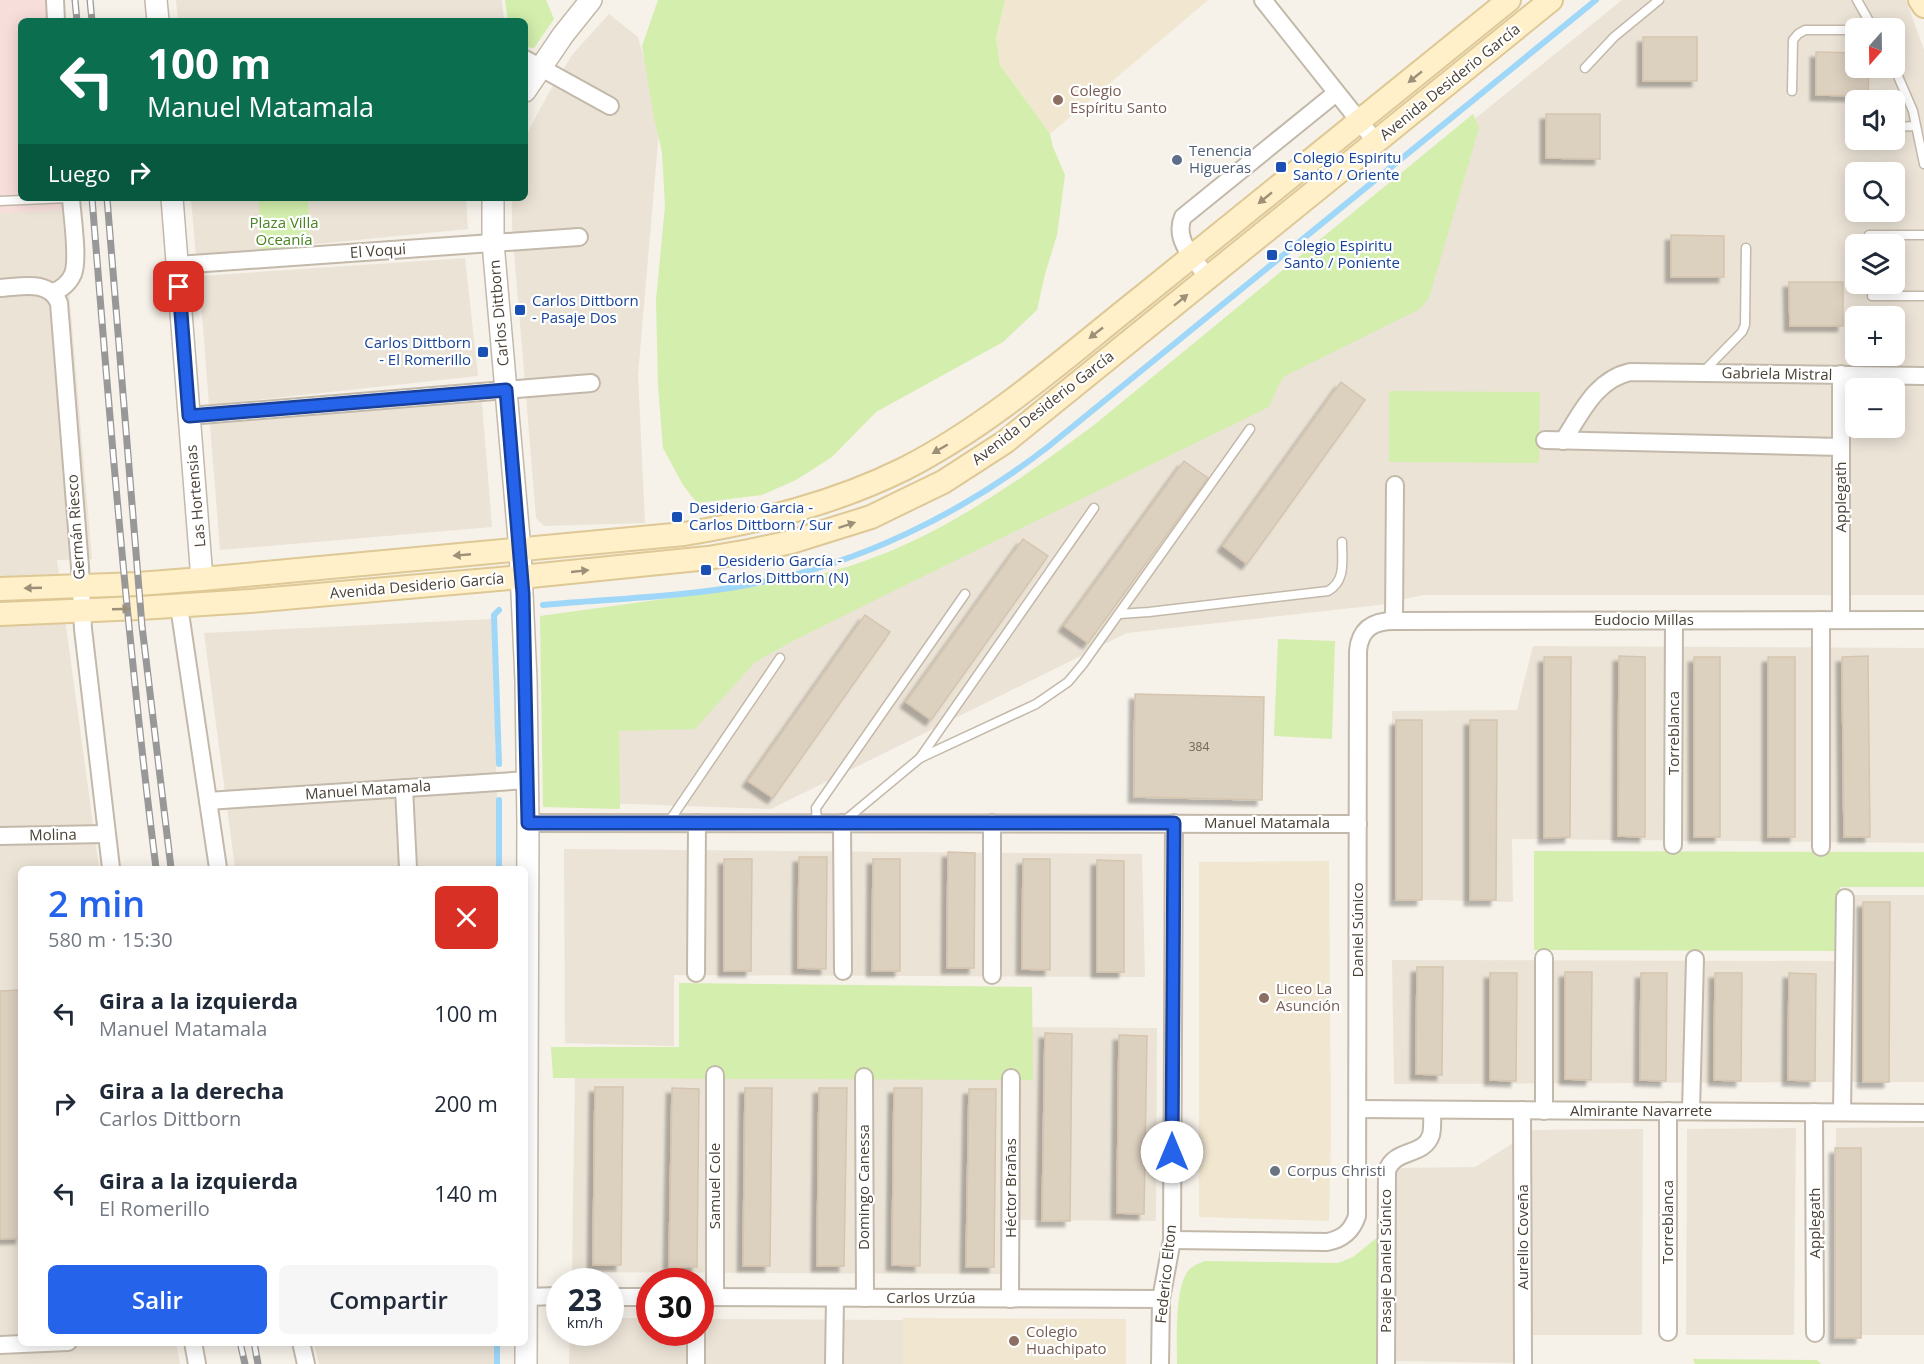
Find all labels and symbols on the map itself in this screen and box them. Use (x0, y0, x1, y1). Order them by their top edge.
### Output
street label: Avenida Desiderio García (1375, 18, 1524, 144)
north arrow (1845, 18, 1905, 78)
one-way arrow (1407, 70, 1422, 82)
place label: Colegio Espíritu Santo (1070, 80, 1167, 117)
marker: Colegio Espíritu Santo (1051, 93, 1065, 107)
place label: Tenencia Higueras (1189, 140, 1252, 177)
place label: Colegio Espiritu Santo / Oriente (1293, 147, 1401, 184)
marker: Tenencia Higueras (1170, 153, 1184, 167)
marker: Colegio Espiritu Santo / Oriente (1274, 160, 1288, 174)
one-way arrow (1258, 191, 1273, 204)
park label: Plaza Villa Oceanía (249, 212, 319, 249)
place label: Colegio Espiritu Santo / Poniente (1284, 235, 1400, 272)
street label: El Voqui (349, 238, 407, 262)
marker: Colegio Espiritu Santo / Poniente (1265, 248, 1279, 262)
street label: Carlos Dittborn (483, 259, 513, 367)
pin (153, 261, 204, 312)
place label: Carlos Dittborn - Pasaje Dos (532, 290, 639, 327)
one-way arrow (1173, 293, 1189, 306)
marker: Carlos Dittborn - Pasaje Dos (513, 303, 527, 317)
one-way arrow (1088, 326, 1104, 339)
place label: Carlos Dittborn - El Romerillo (364, 332, 471, 369)
marker: Carlos Dittborn - El Romerillo (476, 345, 490, 359)
street label: Avenida Desiderio García (967, 345, 1118, 469)
street label: Gabriela Mistral (1721, 362, 1833, 384)
street label: Las Hortensias (181, 444, 209, 548)
one-way arrow (931, 444, 948, 454)
street label: Applegath (1830, 461, 1850, 533)
street label: Germán Riesco (61, 474, 89, 580)
place label: Desiderio Garcia - Carlos Dittborn / Sur (689, 497, 833, 534)
marker: Desiderio Garcia - Carlos Dittborn / Sur (670, 510, 684, 524)
one-way arrow (838, 520, 856, 529)
one-way arrow (452, 550, 471, 560)
place label: Desiderio García - Carlos Dittborn (N) (718, 550, 849, 587)
marker: Desiderio García - Carlos Dittborn (N) (699, 563, 713, 577)
one-way arrow (570, 566, 589, 576)
street label: Avenida Desiderio García (329, 567, 505, 603)
one-way arrow (24, 583, 43, 593)
one-way arrow (112, 604, 131, 613)
street label: Eudocio Millas (1594, 609, 1694, 629)
street label: Torreblanca (1663, 691, 1683, 775)
house number: 384 (1189, 738, 1209, 755)
street label: Manuel Matamala (304, 775, 432, 803)
street label: Manuel Matamala (1204, 812, 1330, 832)
street label: Molina (29, 824, 77, 844)
street label: Daniel Súnico (1347, 883, 1367, 977)
place label: Liceo La Asunción (1276, 978, 1340, 1015)
marker: Liceo La Asunción (1257, 991, 1271, 1005)
street label: Almirante Navarrete (1570, 1100, 1712, 1120)
position arrow (1140, 1120, 1204, 1184)
street label: Domingo Canessa (853, 1124, 873, 1250)
street label: Héctor Brañas (1000, 1138, 1020, 1238)
street label: Samuel Cole (704, 1143, 724, 1229)
place label: Corpus Christi (1287, 1160, 1386, 1180)
marker: Corpus Christi (1268, 1164, 1282, 1178)
street label: Torreblanca (1657, 1180, 1677, 1264)
street label: Aurelio Coveña (1512, 1184, 1532, 1290)
street label: Applegath (1804, 1187, 1824, 1259)
street label: Pasaje Daniel Súnico (1375, 1189, 1395, 1333)
street label: Federico Elton (1150, 1223, 1180, 1324)
speed limit sign: 30 (636, 1268, 714, 1346)
street label: Carlos Urzúa (886, 1287, 976, 1307)
place label: Colegio Huachipato (1026, 1321, 1107, 1358)
marker: Colegio Huachipato (1007, 1334, 1021, 1348)

